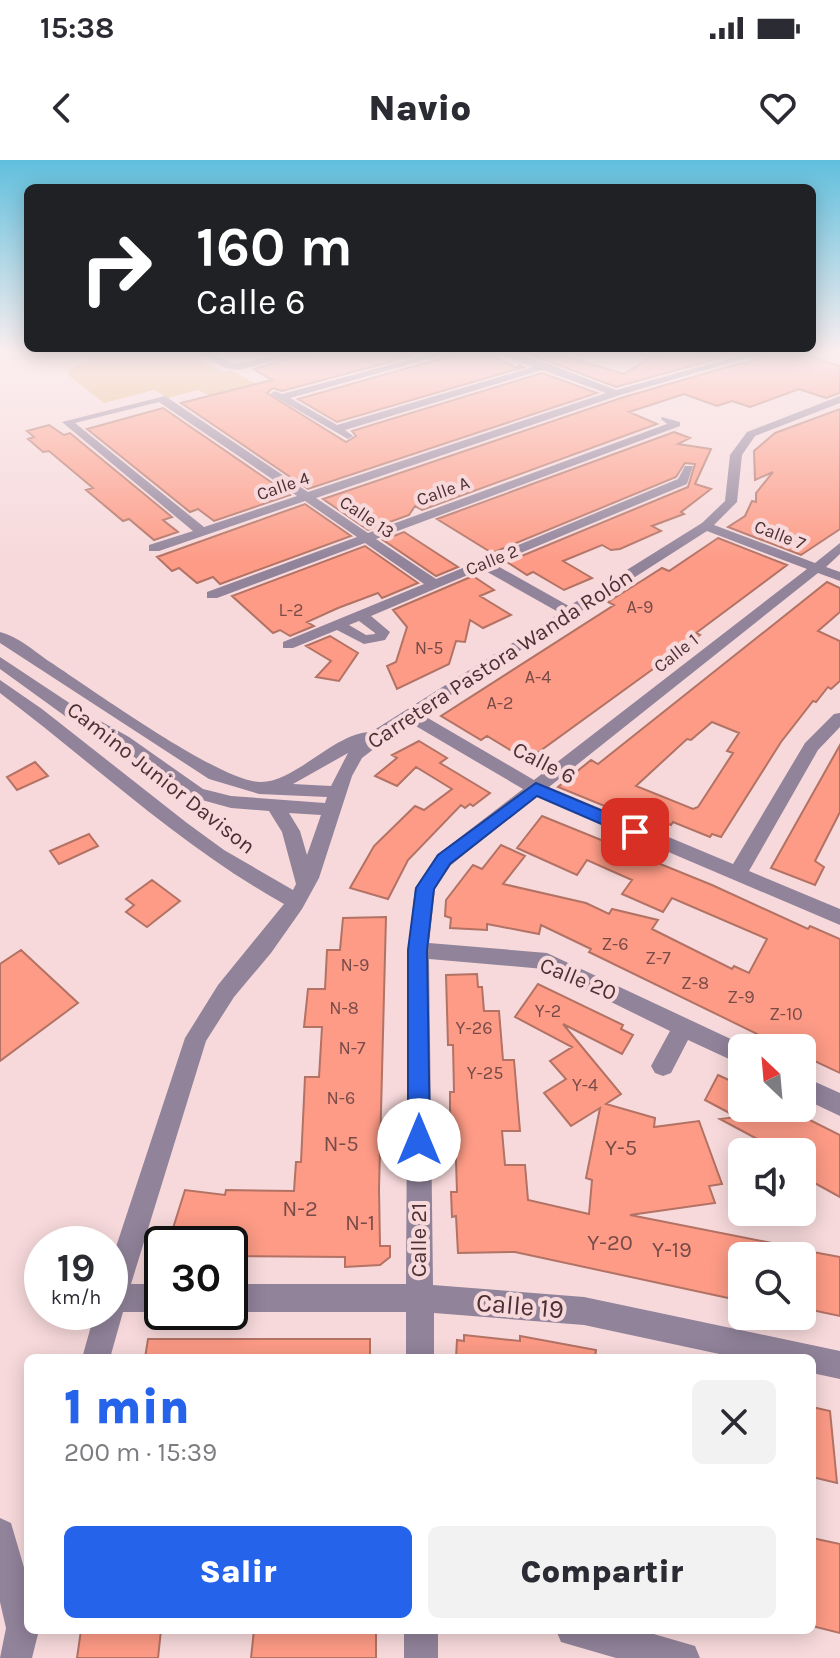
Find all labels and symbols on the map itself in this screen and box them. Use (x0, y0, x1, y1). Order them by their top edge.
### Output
street label: Calle 4 (254, 467, 312, 505)
street label: Calle A (413, 471, 473, 511)
street label: Calle 13 (336, 491, 398, 543)
street label: Calle 7 (751, 515, 809, 555)
street label: Calle 2 (462, 540, 522, 580)
street label: Carretera Pastora Wanda Rolón (363, 563, 637, 755)
house number: A-9 (626, 596, 654, 618)
house number: L-2 (278, 599, 304, 621)
street label: Calle 1 (649, 629, 703, 677)
house number: N-5 (415, 637, 443, 659)
house number: A-4 (525, 666, 551, 688)
house number: A-2 (486, 692, 514, 714)
street label: Camino Junior Davison (62, 696, 260, 860)
street label: Calle 6 (508, 736, 580, 790)
pin (601, 798, 669, 866)
house number: Z-6 (601, 933, 629, 955)
house number: Z-7 (645, 947, 671, 969)
street label: Calle 20 (536, 952, 620, 1006)
house number: N-9 (340, 954, 370, 976)
house number: Z-8 (681, 972, 709, 994)
house number: Z-9 (727, 986, 755, 1008)
house number: N-8 (329, 997, 359, 1019)
house number: Y-2 (535, 1000, 561, 1022)
house number: Z-10 (769, 1003, 803, 1025)
house number: Y-26 (456, 1017, 492, 1039)
north arrow (728, 1034, 816, 1122)
house number: N-7 (338, 1037, 366, 1059)
house number: Y-25 (467, 1062, 503, 1084)
house number: Y-4 (572, 1074, 598, 1096)
house number: N-6 (327, 1087, 355, 1109)
position arrow (377, 1098, 461, 1182)
house number: N-5 (323, 1131, 359, 1157)
house number: Y-5 (605, 1135, 637, 1161)
house number: N-2 (282, 1196, 318, 1222)
street label: Calle 21 (406, 1203, 432, 1277)
house number: N-1 (345, 1210, 375, 1236)
speed limit sign: 30 (144, 1226, 248, 1330)
house number: Y-20 (587, 1230, 633, 1256)
house number: Y-19 (652, 1237, 692, 1263)
street label: Calle 19 (475, 1287, 565, 1325)

